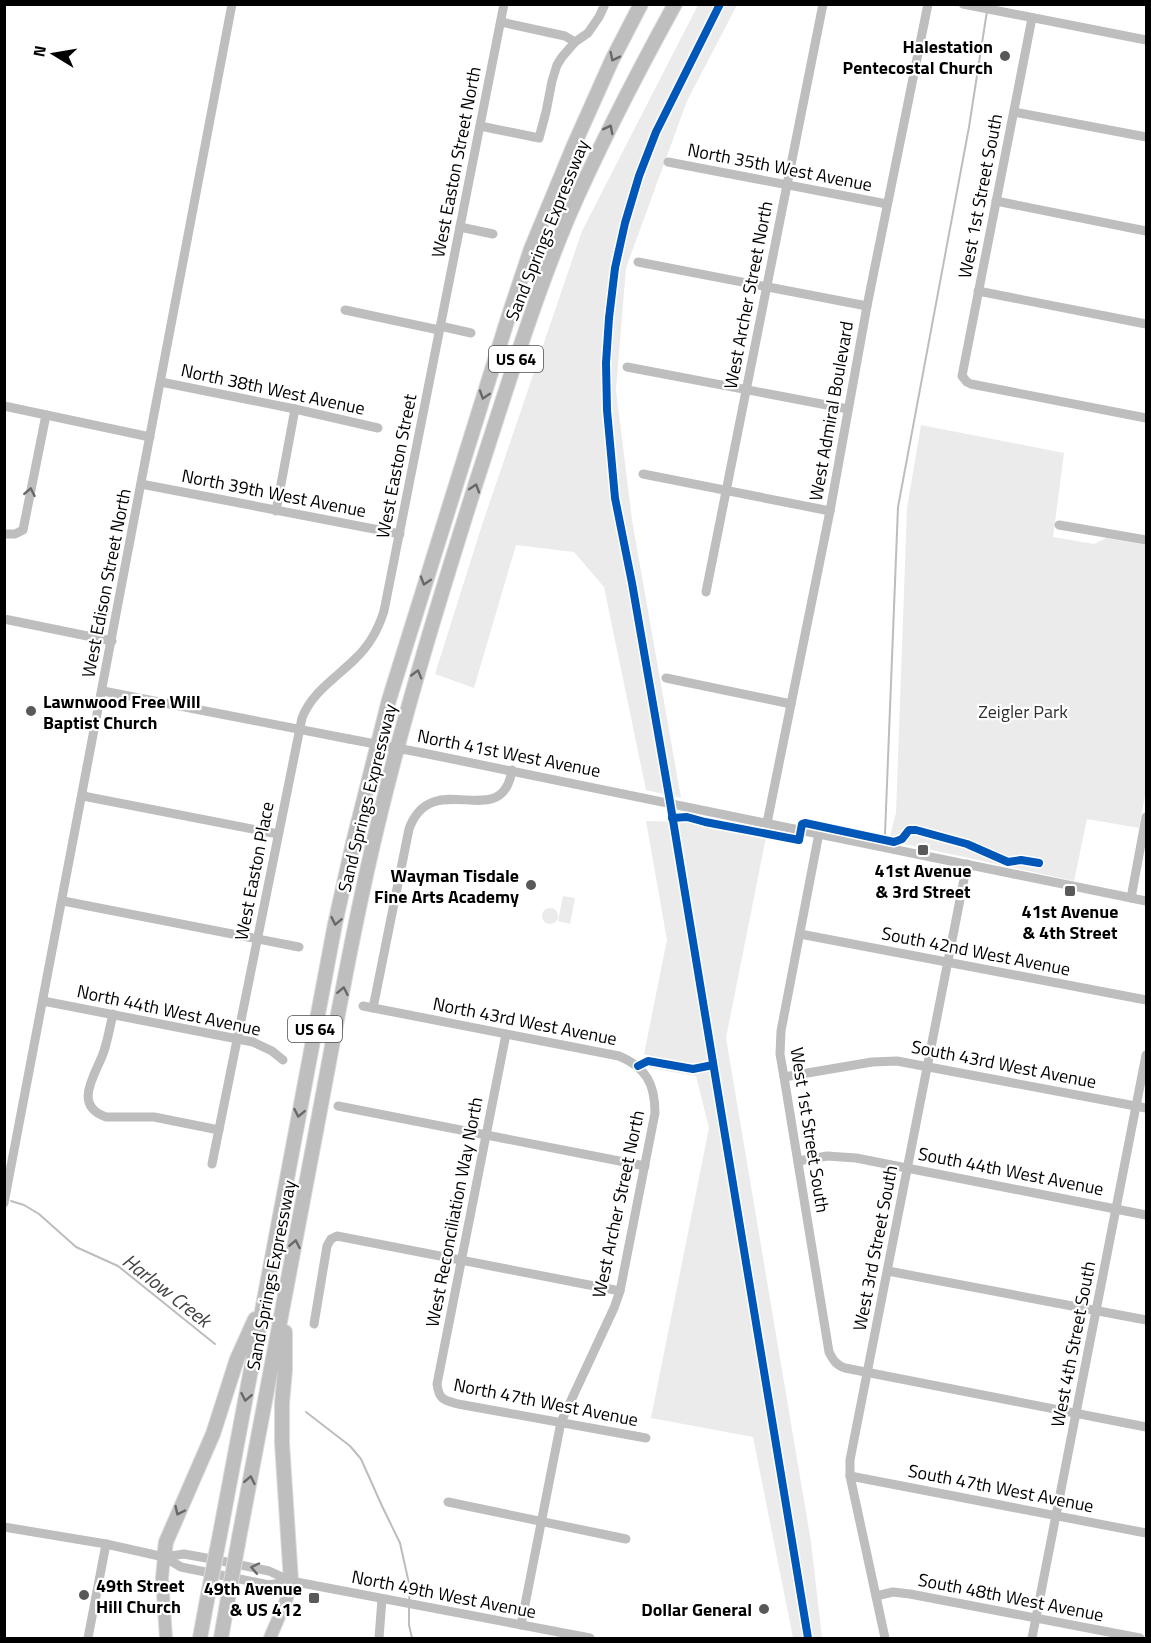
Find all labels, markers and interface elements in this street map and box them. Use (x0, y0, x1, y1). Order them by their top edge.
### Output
north arrow (24, 24, 84, 84)
place label: Halestation Pentecostal Church (843, 33, 993, 81)
text: N (26, 43, 52, 59)
marker: Halestation Pentecostal Church (998, 49, 1012, 63)
one-way arrow (610, 50, 621, 61)
street label: West Easton Street North (424, 64, 488, 260)
street label: West 1st Street South (951, 111, 1009, 281)
one-way arrow (602, 124, 614, 135)
street label: Sand Springs Expressway (498, 135, 596, 325)
street label: North 35th West Avenue (685, 136, 875, 198)
street label: West Archer Street North (717, 199, 779, 391)
street label: West Admiral Boulevard (802, 319, 860, 503)
road number: US 64 (489, 346, 543, 372)
street label: North 38th West Avenue (178, 356, 368, 422)
one-way arrow (479, 389, 491, 400)
street label: West Easton Street (369, 391, 423, 540)
street label: North 39th West Avenue (179, 462, 369, 524)
one-way arrow (467, 483, 480, 494)
street label: West Edison Street North (74, 486, 138, 680)
one-way arrow (23, 487, 36, 497)
one-way arrow (420, 575, 432, 586)
one-way arrow (410, 669, 422, 680)
place label: Lawnwood Free Will Baptist Church (43, 688, 201, 736)
park label: Zeigler Park (978, 698, 1068, 725)
street label: Sand Springs Expressway (331, 701, 404, 895)
marker: Lawnwood Free Will Baptist Church (24, 704, 38, 718)
street label: North 41st West Avenue (415, 722, 603, 784)
street label: West Easton Place (227, 799, 281, 943)
marker: 41st Avenue & 3rd Street (916, 843, 930, 857)
place label: 41st Avenue & 3rd Street (875, 857, 971, 905)
place label: Wayman Tisdale Fine Arts Academy (374, 862, 519, 910)
marker: Wayman Tisdale Fine Arts Academy (524, 878, 538, 892)
marker: 41st Avenue & 4th Street (1063, 884, 1077, 898)
place label: 41st Avenue & 4th Street (1022, 898, 1118, 946)
one-way arrow (330, 916, 343, 926)
street label: South 42nd West Avenue (879, 919, 1073, 983)
street label: North 44th West Avenue (74, 977, 264, 1043)
one-way arrow (336, 986, 349, 996)
street label: North 43rd West Avenue (431, 990, 619, 1052)
road number: US 64 (288, 1016, 342, 1042)
street label: South 43rd West Avenue (909, 1033, 1099, 1095)
street label: West 1st Street South (784, 1045, 836, 1215)
street label: West Reconciliation Way North (418, 1095, 490, 1329)
one-way arrow (293, 1107, 306, 1117)
street label: West Archer Street North (585, 1108, 651, 1300)
street label: South 44th West Avenue (916, 1140, 1106, 1202)
street label: West 3rd Street South (846, 1163, 904, 1333)
street label: Sand Springs Expressway (239, 1177, 303, 1372)
one-way arrow (288, 1239, 301, 1249)
water label: Harlow Creek (116, 1245, 220, 1336)
street label: West 4th Street South (1044, 1259, 1102, 1429)
street label: North 47th West Avenue (451, 1371, 641, 1433)
one-way arrow (240, 1392, 253, 1402)
street label: South 47th West Avenue (906, 1457, 1096, 1519)
one-way arrow (243, 1475, 256, 1485)
one-way arrow (175, 1505, 187, 1516)
one-way arrow (250, 1562, 260, 1575)
street label: North 49th West Avenue (349, 1563, 539, 1625)
street label: South 48th West Avenue (916, 1566, 1106, 1628)
place label: 49th Street Hill Church (96, 1572, 185, 1620)
place label: 49th Avenue & US 412 (204, 1575, 302, 1623)
marker: 49th Street Hill Church (77, 1588, 91, 1602)
marker: 49th Avenue & US 412 (307, 1591, 321, 1605)
place label: Dollar General (641, 1596, 752, 1623)
marker: Dollar General (757, 1602, 771, 1616)

